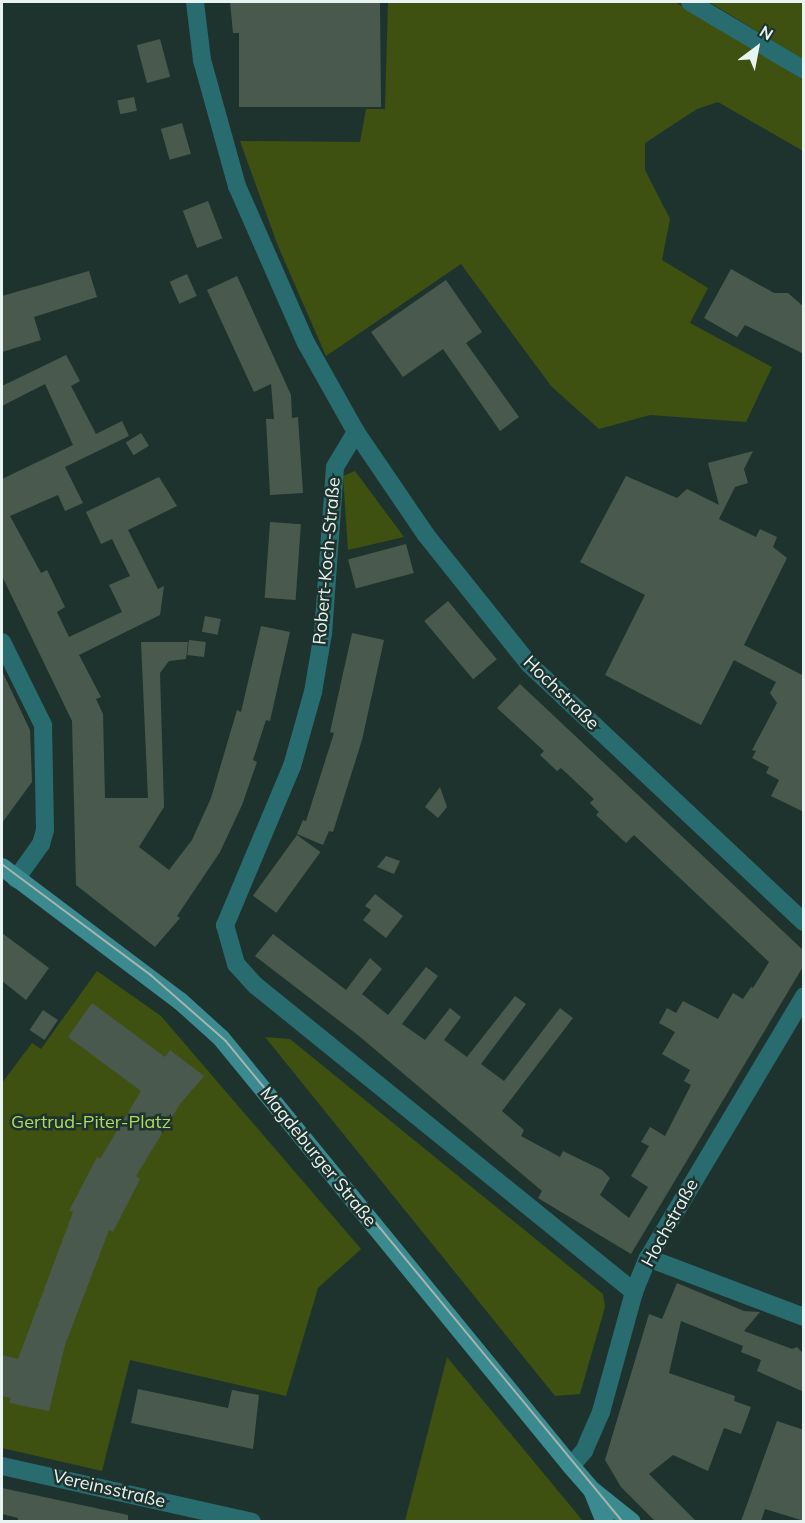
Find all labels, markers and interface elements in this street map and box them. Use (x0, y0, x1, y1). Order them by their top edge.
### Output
north arrow (727, 18, 787, 78)
text: N (756, 21, 777, 44)
street label: Robert-Koch-Straße (309, 476, 345, 646)
street label: Hochstraße (519, 652, 603, 734)
street label: Magdeburger Straße (255, 1083, 381, 1231)
park label: Gertrud-Piter-Platz (11, 1111, 171, 1133)
street label: Hochstraße (637, 1175, 703, 1271)
street label: Vereinsstraße (51, 1466, 167, 1512)

